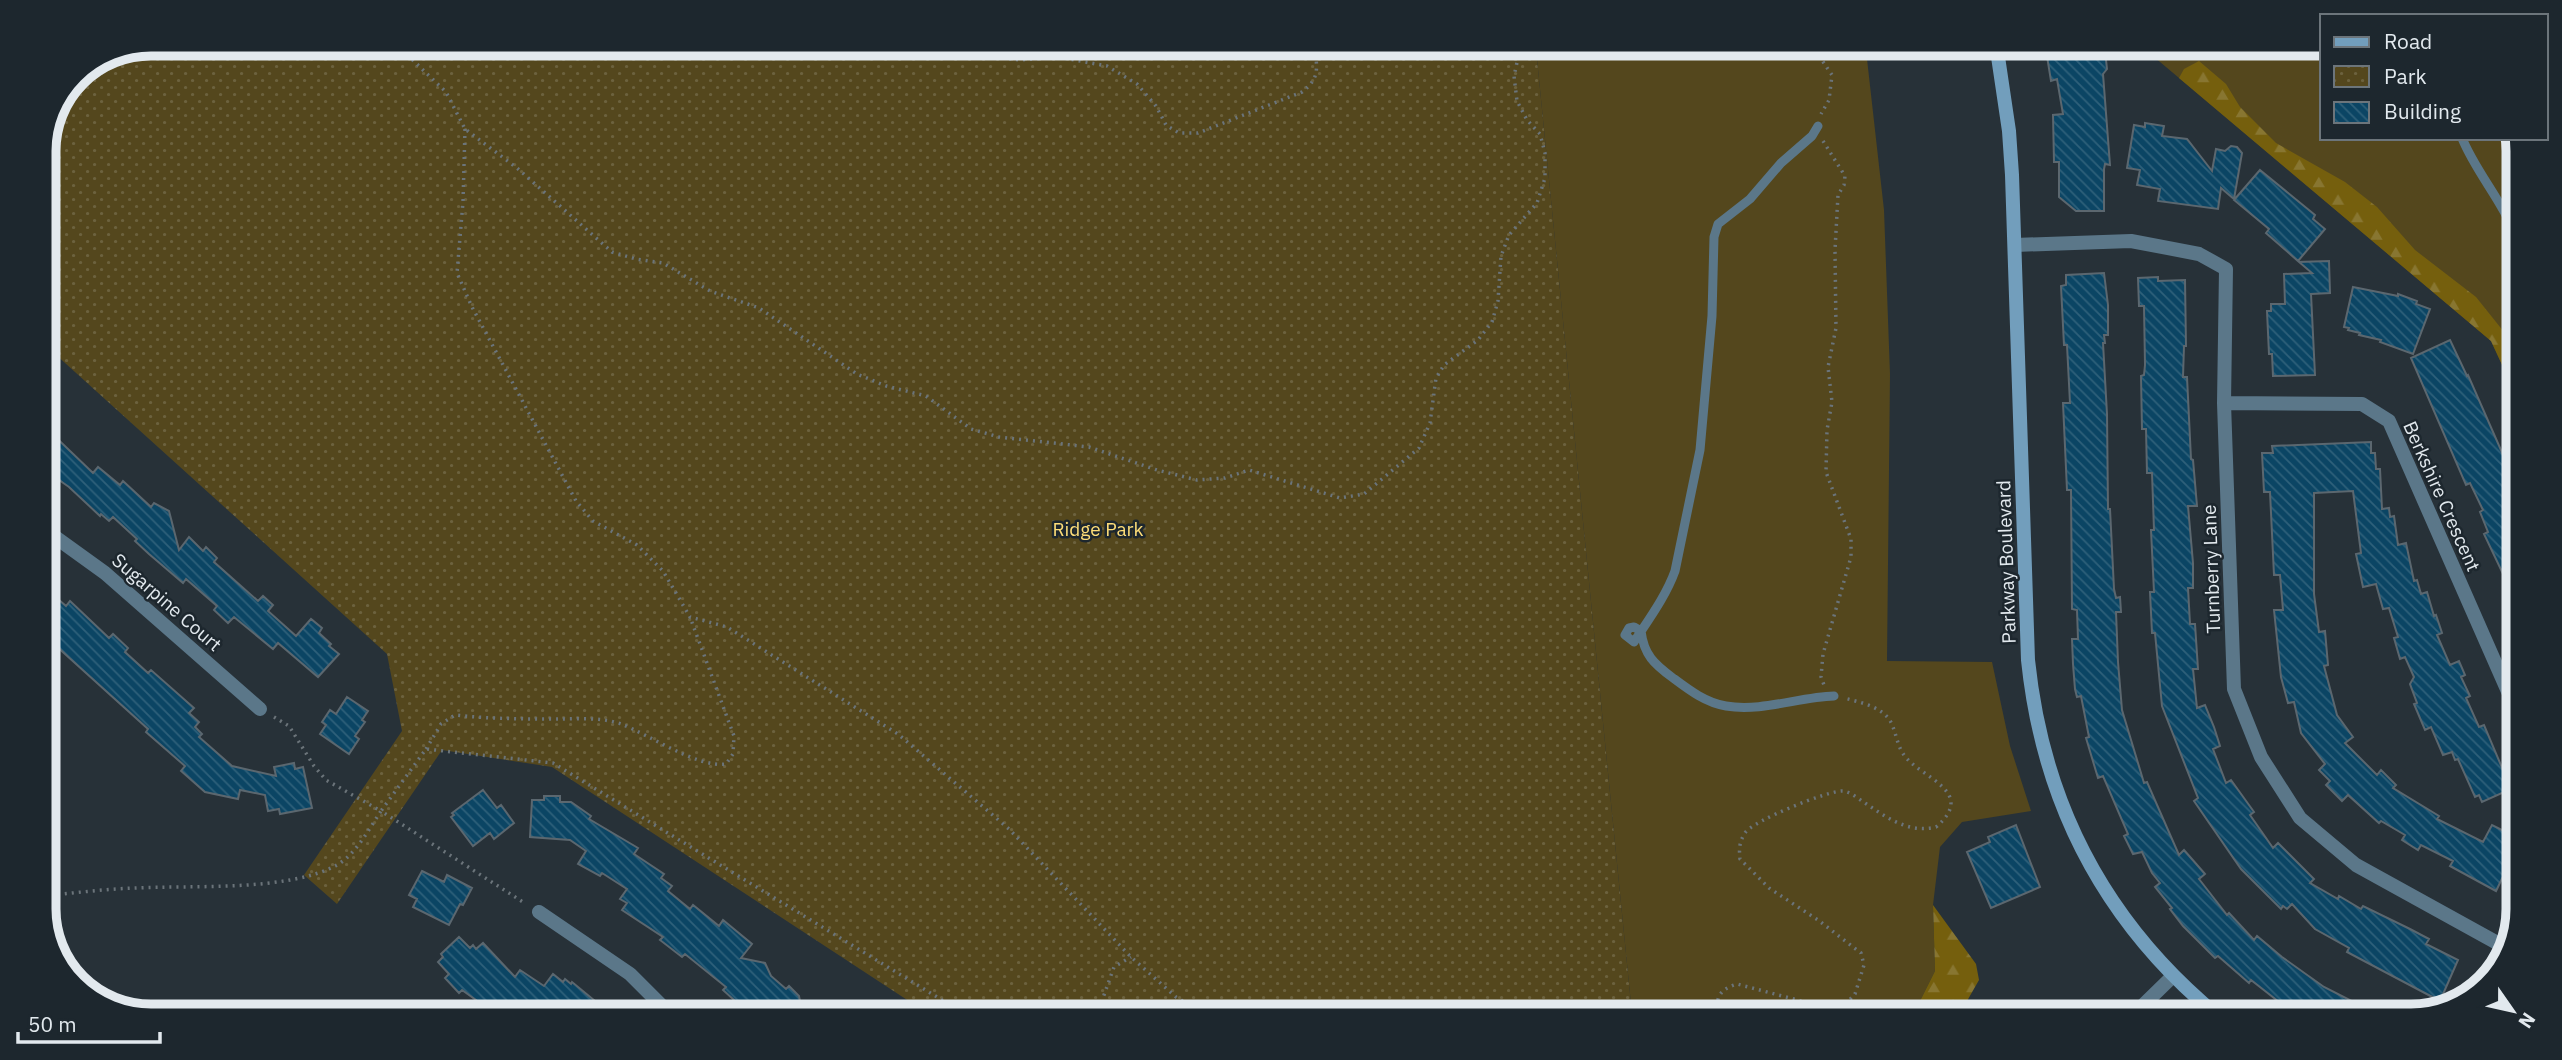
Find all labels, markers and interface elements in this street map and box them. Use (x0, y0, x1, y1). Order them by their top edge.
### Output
legend (2320, 14, 2548, 140)
text: Road (2384, 27, 2432, 55)
text: Park (2384, 62, 2427, 90)
text: Building (2384, 97, 2461, 125)
street label: Berkshire Crescent (2398, 417, 2486, 575)
street label: Parkway Boulevard (1991, 480, 2021, 644)
street label: Turnberry Lane (2197, 504, 2225, 634)
park label: Ridge Park (1052, 517, 1144, 541)
street label: Sugarpine Court (107, 548, 227, 656)
north arrow (2478, 976, 2548, 1046)
scale bar (18, 1000, 159, 1044)
text: N (2513, 1008, 2541, 1033)
text: 50 m (28, 1010, 77, 1038)

